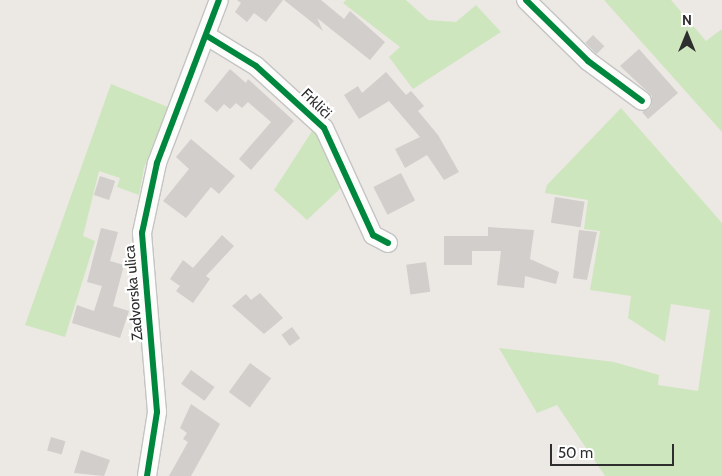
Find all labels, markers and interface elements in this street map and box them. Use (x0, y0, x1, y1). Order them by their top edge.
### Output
north arrow (662, 10, 712, 60)
text: N (682, 11, 692, 29)
street label: Frkliči (297, 85, 335, 123)
street label: Zadvorska ulica (121, 244, 147, 342)
scale bar (552, 434, 676, 466)
text: 50 m (558, 444, 593, 462)

